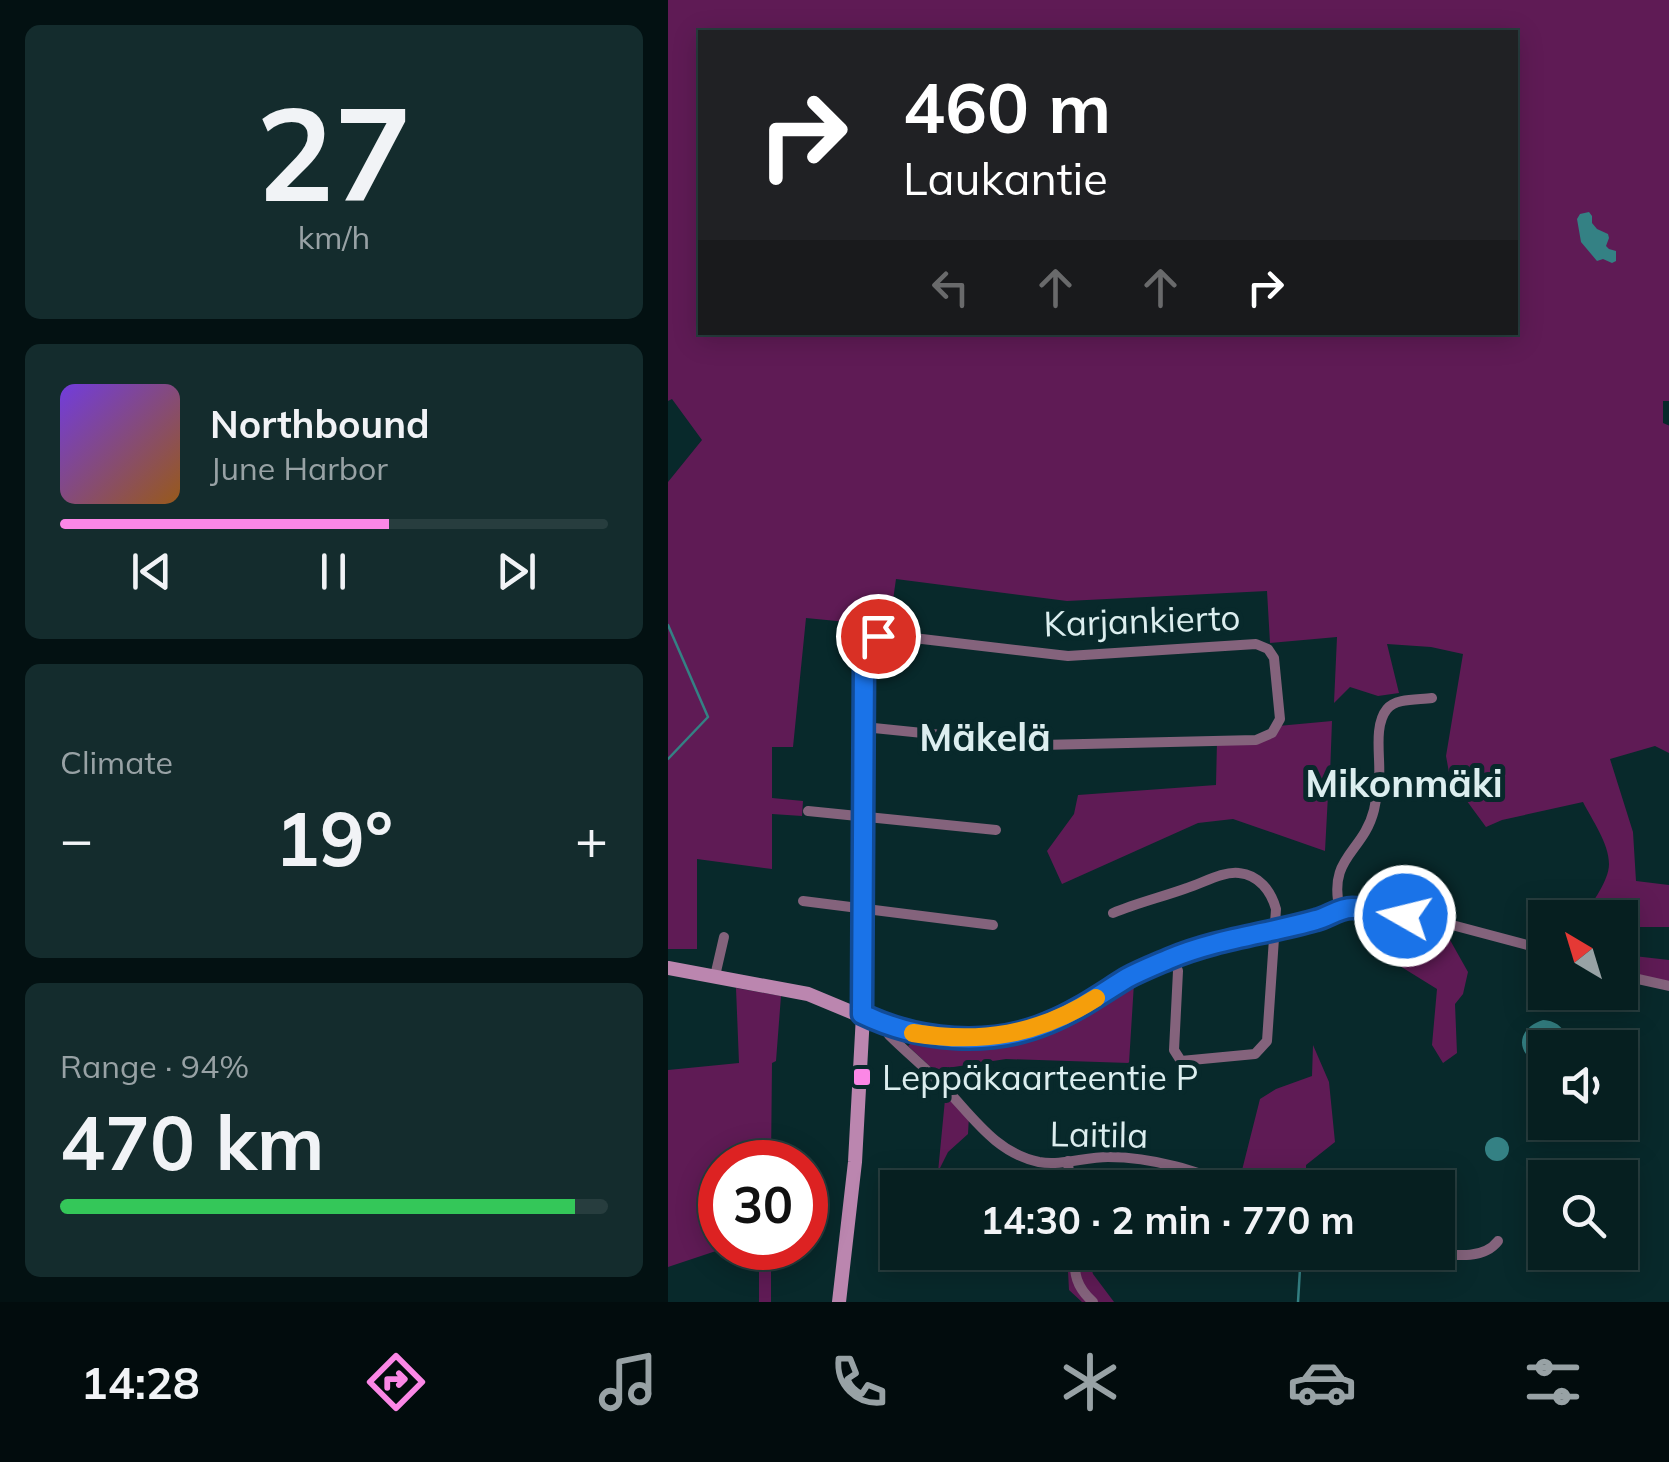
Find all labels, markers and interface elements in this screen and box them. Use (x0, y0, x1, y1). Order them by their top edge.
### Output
text: 460 m (903, 63, 1111, 151)
text: 27 (256, 70, 412, 234)
icon: right (738, 70, 868, 200)
text: Laukantie (903, 150, 1108, 206)
text: km/h (298, 217, 370, 257)
icon: left (923, 260, 978, 315)
icon: ahead (1028, 260, 1083, 315)
icon: ahead (1133, 260, 1188, 315)
icon: right (1238, 260, 1293, 315)
text: Northbound (210, 400, 430, 448)
text: June Harbor (210, 448, 388, 488)
icon: previous (124, 544, 179, 599)
icon: pause (306, 544, 361, 599)
icon: next (489, 544, 544, 599)
pin (836, 594, 921, 679)
street label: Karjankierto (1043, 595, 1241, 645)
icon: arrive (851, 609, 906, 664)
district label: Mäkelä (919, 713, 1051, 761)
text: Climate (60, 742, 173, 782)
district label: Mikonmäki (1305, 759, 1503, 807)
text: 19° (275, 791, 393, 885)
text: − (60, 804, 93, 873)
text: + (575, 804, 608, 873)
position arrow (1353, 864, 1457, 968)
north arrow (1528, 900, 1638, 1010)
map controls (1528, 900, 1638, 1270)
button: sound (1528, 1030, 1638, 1140)
text: Range · 94% (60, 1046, 249, 1086)
place label: Leppäkaarteentie P (882, 1055, 1199, 1099)
marker: Leppäkaarteentie P (851, 1066, 873, 1088)
text: 470 km (60, 1095, 324, 1189)
street label: Laitila (1049, 1111, 1149, 1157)
speed limit sign: 30 (698, 1140, 828, 1270)
button: search (1528, 1160, 1638, 1270)
text: 14:30 · 2 min · 770 m (980, 1196, 1355, 1244)
icon: directions (361, 1347, 431, 1417)
icon: music (593, 1347, 663, 1417)
icon: phone (824, 1347, 894, 1417)
icon: climate (1055, 1347, 1125, 1417)
icon: car (1287, 1347, 1357, 1417)
icon: filters (1518, 1347, 1588, 1417)
text: 14:28 (81, 1354, 200, 1410)

